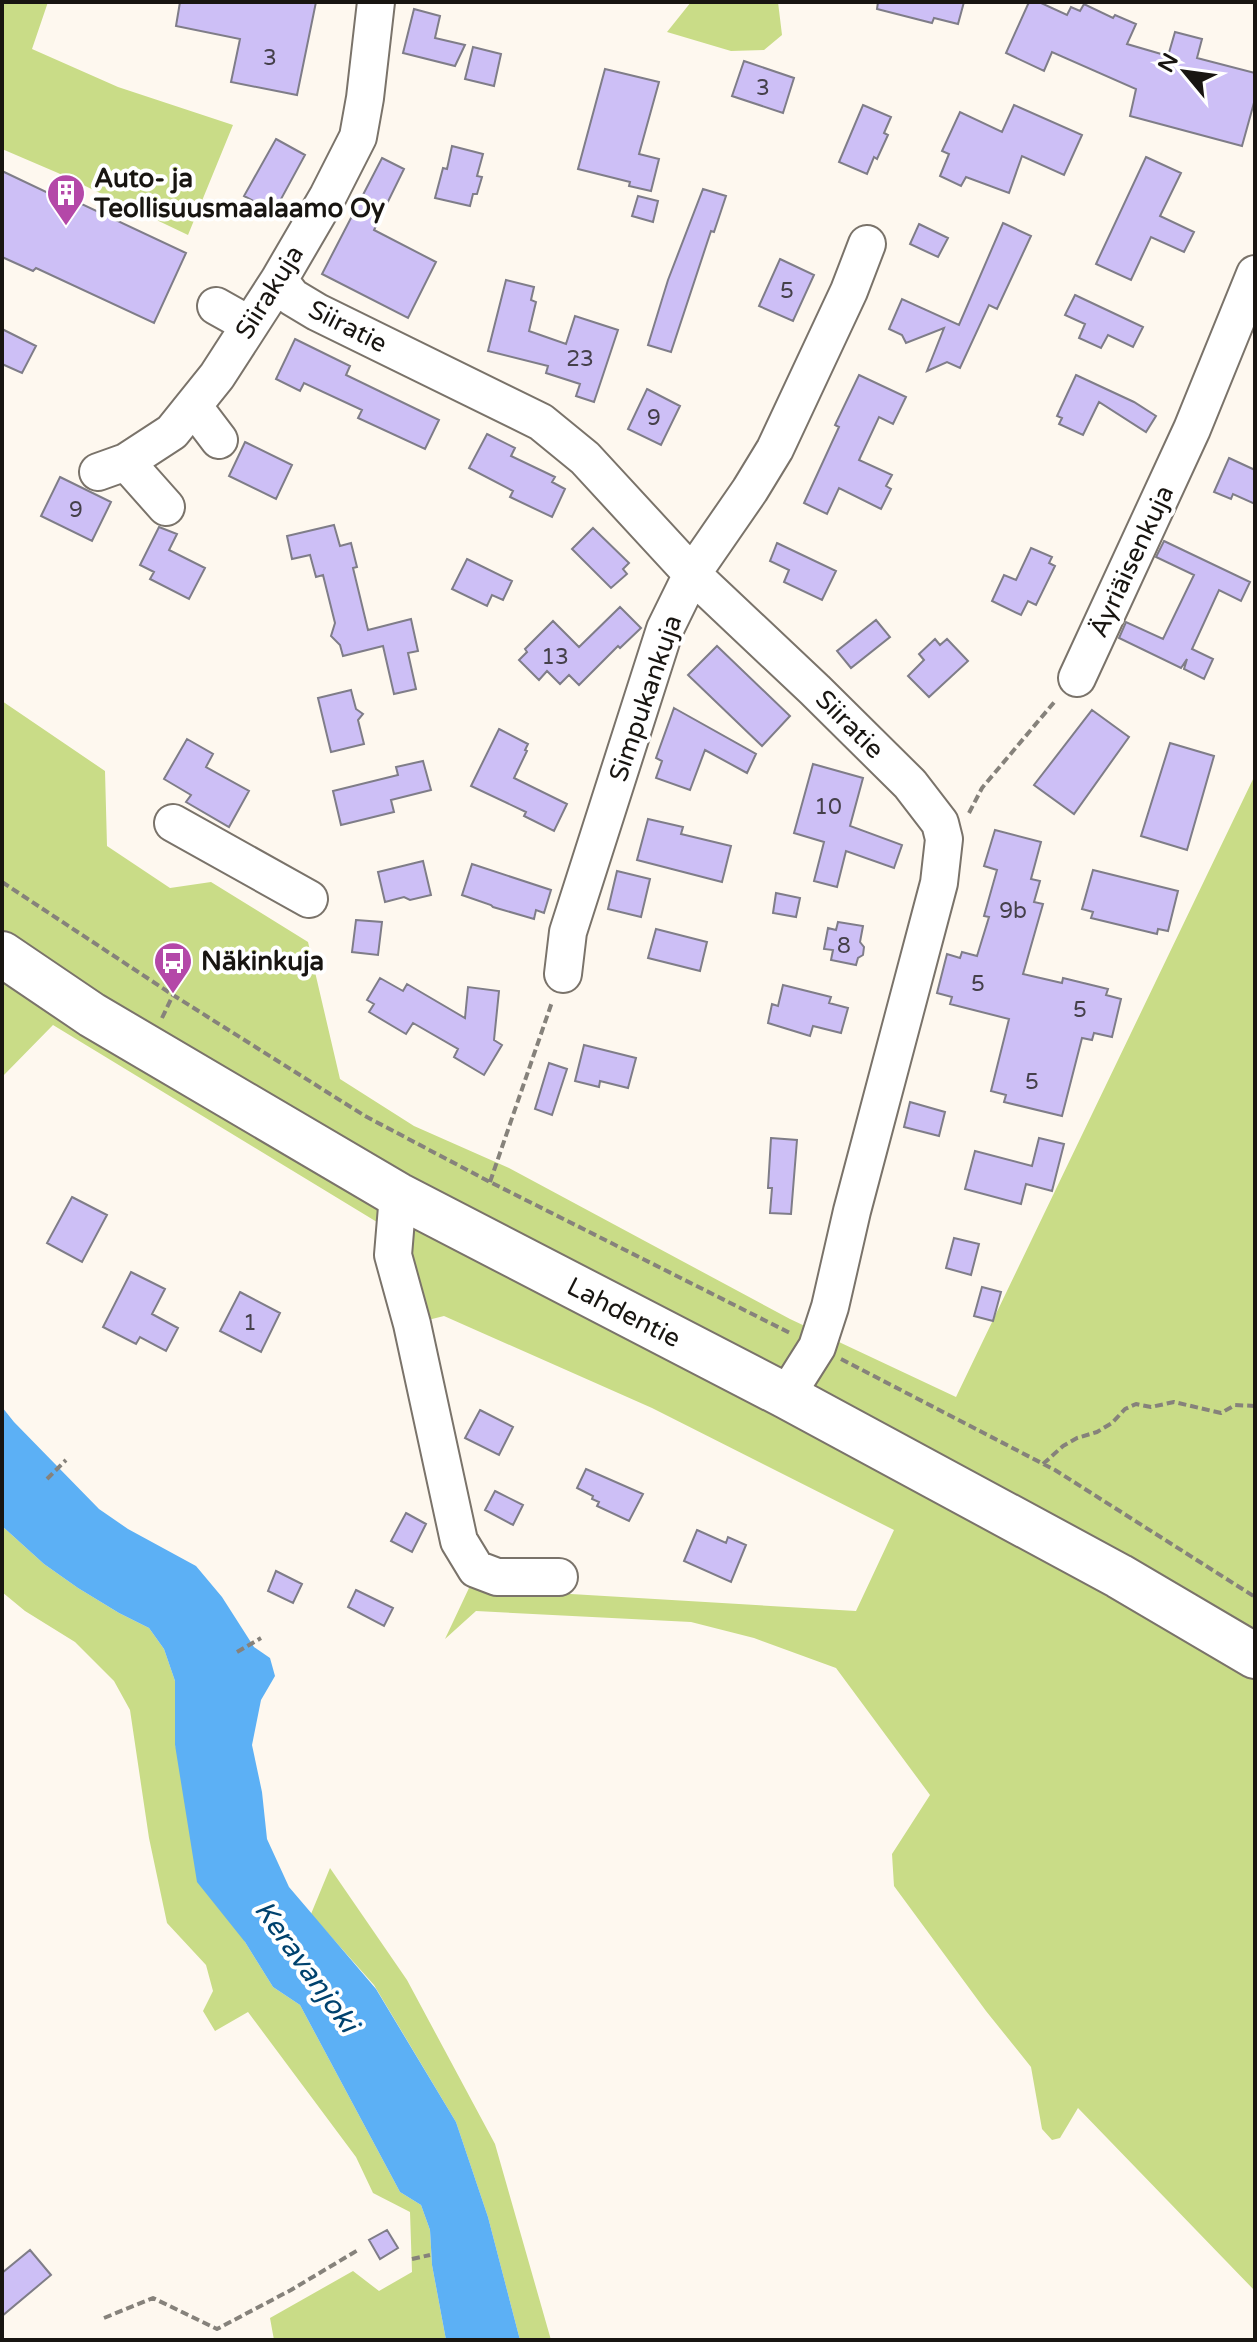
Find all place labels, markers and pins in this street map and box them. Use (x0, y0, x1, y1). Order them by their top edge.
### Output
place label: Auto- ja Teollisuusmaalaamo Oy (93, 163, 385, 224)
building icon: Auto- ja Teollisuusmaalaamo Oy (45, 172, 87, 227)
bus stop icon: Näkinkuja (152, 940, 194, 995)
place label: Näkinkuja (201, 946, 324, 977)

